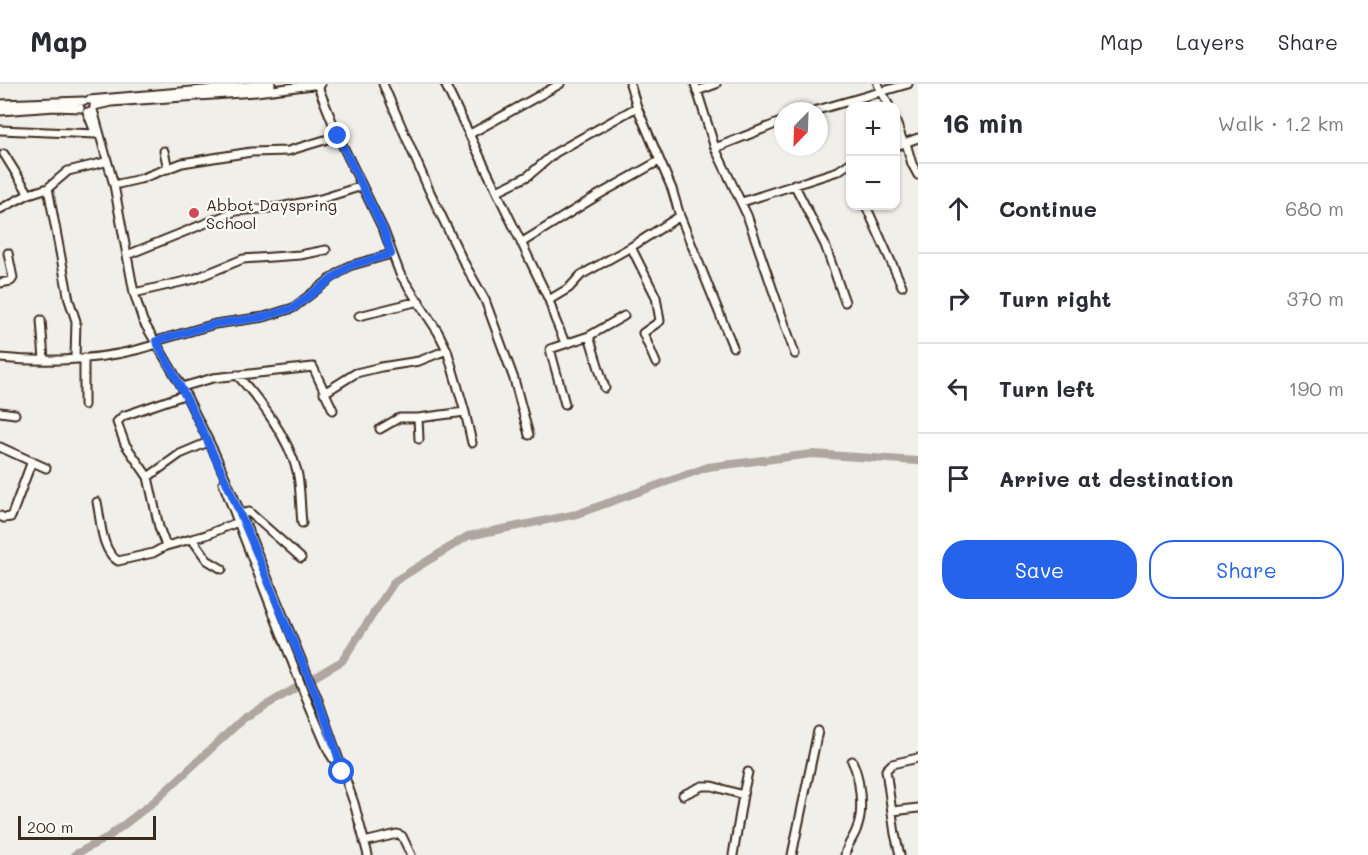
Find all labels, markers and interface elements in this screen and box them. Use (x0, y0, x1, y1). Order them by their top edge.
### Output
text: Map (30, 23, 87, 59)
text: Map (1100, 28, 1143, 55)
text: Layers (1176, 28, 1245, 55)
text: Share (1278, 28, 1338, 55)
north arrow (774, 102, 828, 156)
map controls (846, 102, 900, 210)
button: + (846, 102, 900, 156)
text: 16 min (942, 106, 1023, 140)
text: Walk · 1.2 km (1218, 110, 1344, 136)
route end (324, 122, 350, 148)
button: − (846, 156, 900, 210)
icon: ahead (942, 192, 975, 225)
place label: Abbot Dayspring School (206, 194, 337, 233)
text: Continue (999, 194, 1097, 223)
text: 680 m (1285, 195, 1344, 221)
marker: Abbot Dayspring School (187, 206, 201, 220)
icon: right (942, 282, 975, 315)
text: Turn right (999, 284, 1111, 313)
text: 370 m (1286, 285, 1344, 311)
icon: left (942, 372, 975, 405)
text: Turn left (999, 374, 1095, 403)
text: 190 m (1289, 375, 1344, 401)
icon: arrive (942, 462, 975, 495)
text: Arrive at destination (999, 464, 1234, 493)
button: Save (942, 540, 1137, 599)
button: Share (1149, 540, 1344, 599)
route start (328, 758, 354, 784)
scale bar (18, 813, 156, 840)
text: 200 m (27, 816, 74, 837)

